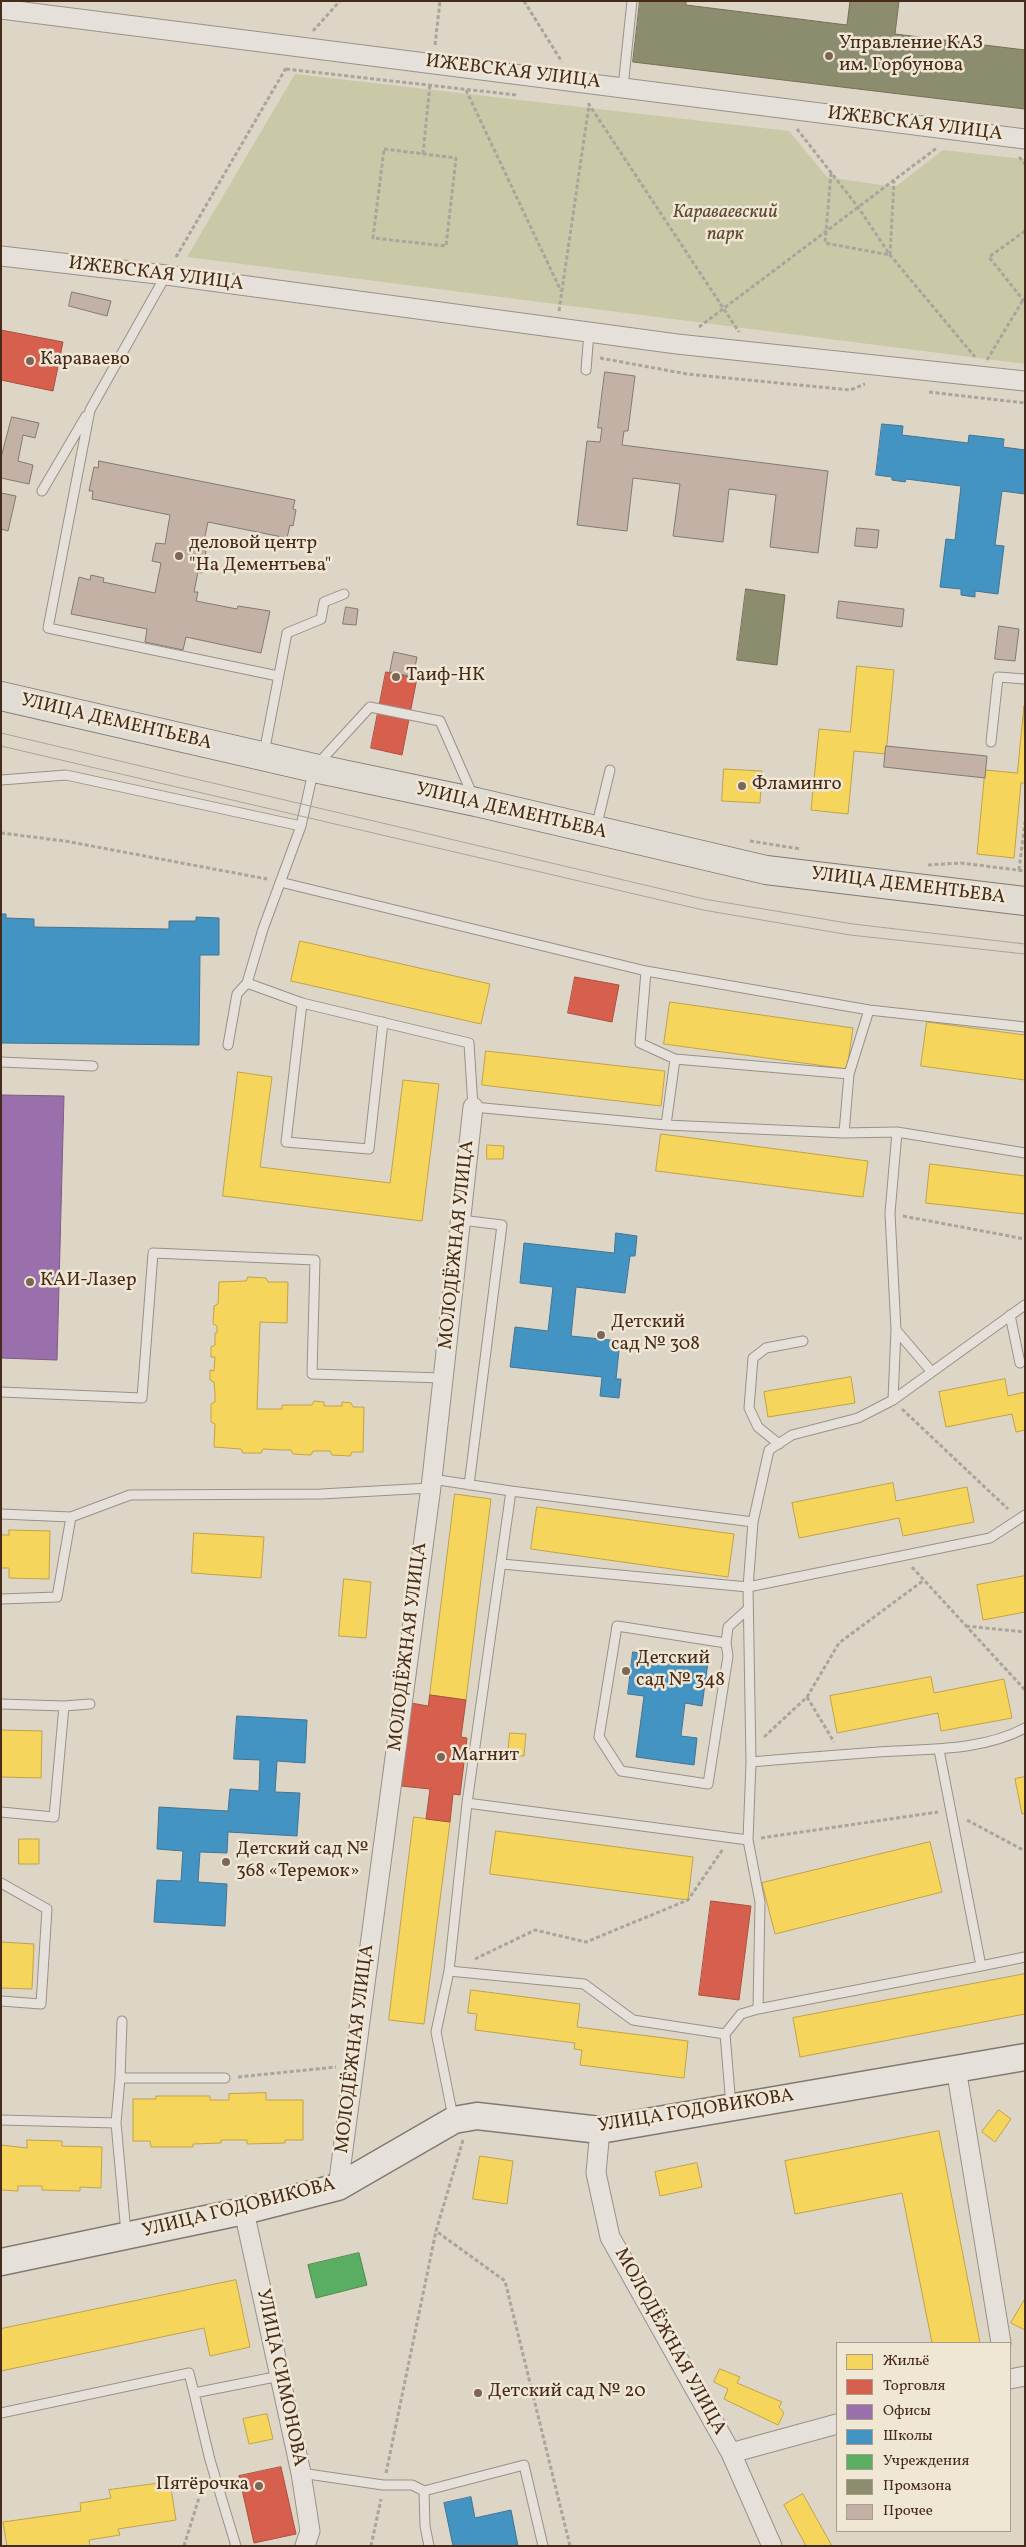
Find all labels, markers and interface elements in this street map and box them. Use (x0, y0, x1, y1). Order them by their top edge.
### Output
place label: Управление КАЗ им. Горбунова (839, 34, 983, 78)
marker: Управление КАЗ им. Горбунова (823, 50, 835, 62)
street label: ИЖЕВСКАЯ УЛИЦА (424, 51, 602, 95)
street label: ИЖЕВСКАЯ УЛИЦА (826, 103, 1004, 147)
park label: Караваевский парк (672, 203, 778, 247)
street label: ИЖЕВСКАЯ УЛИЦА (67, 253, 245, 297)
place label: Караваево (40, 350, 130, 372)
marker: Караваево (24, 355, 36, 367)
place label: деловой центр "На Дементьева" (189, 534, 331, 578)
marker: деловой центр "На Дементьева" (173, 550, 185, 562)
place label: Таиф-НК (406, 666, 485, 688)
marker: Таиф-НК (390, 671, 402, 683)
street label: УЛИЦА ДЕМЕНТЬЕВА (18, 690, 214, 756)
place label: Фламинго (752, 775, 842, 797)
street label: УЛИЦА ДЕМЕНТЬЕВА (413, 779, 609, 845)
marker: Фламинго (736, 780, 748, 792)
street label: УЛИЦА ДЕМЕНТЬЕВА (810, 864, 1006, 910)
street label: МОЛОДЁЖНАЯ УЛИЦА (436, 1139, 480, 1351)
place label: КАИ-Лазер (40, 1271, 137, 1293)
marker: КАИ-Лазер (24, 1276, 36, 1288)
place label: Детский сад № 308 (611, 1313, 700, 1357)
marker: Детский сад № 308 (595, 1329, 607, 1341)
street label: МОЛОДЁЖНАЯ УЛИЦА (385, 1541, 433, 1753)
place label: Детский сад № 348 (636, 1649, 725, 1693)
marker: Детский сад № 348 (620, 1665, 632, 1677)
place label: Магнит (451, 1746, 519, 1768)
marker: Магнит (435, 1751, 447, 1763)
place label: Детский сад № 368 «Теремок» (236, 1840, 368, 1884)
marker: Детский сад № 368 «Теремок» (220, 1856, 232, 1868)
street label: МОЛОДЁЖНАЯ УЛИЦА (332, 1943, 380, 2155)
street label: УЛИЦА ГОДОВИКОВА (596, 2085, 796, 2139)
street label: УЛИЦА ГОДОВИКОВА (140, 2174, 338, 2244)
street label: МОЛОДЁЖНАЯ УЛИЦА (608, 2244, 730, 2440)
street label: УЛИЦА СИМОНОВА (250, 2287, 310, 2469)
legend (836, 2342, 1011, 2532)
text: Жильё (883, 2351, 929, 2372)
text: Торговля (883, 2376, 945, 2397)
place label: Детский сад № 20 (488, 2382, 646, 2404)
marker: Детский сад № 20 (472, 2387, 484, 2399)
text: Офисы (883, 2401, 931, 2422)
text: Школы (883, 2426, 933, 2447)
text: Учреждения (883, 2451, 969, 2472)
place label: Пятёрочка (156, 2475, 249, 2497)
text: Промзона (883, 2476, 952, 2497)
marker: Пятёрочка (253, 2480, 265, 2492)
text: Прочее (883, 2501, 933, 2522)

